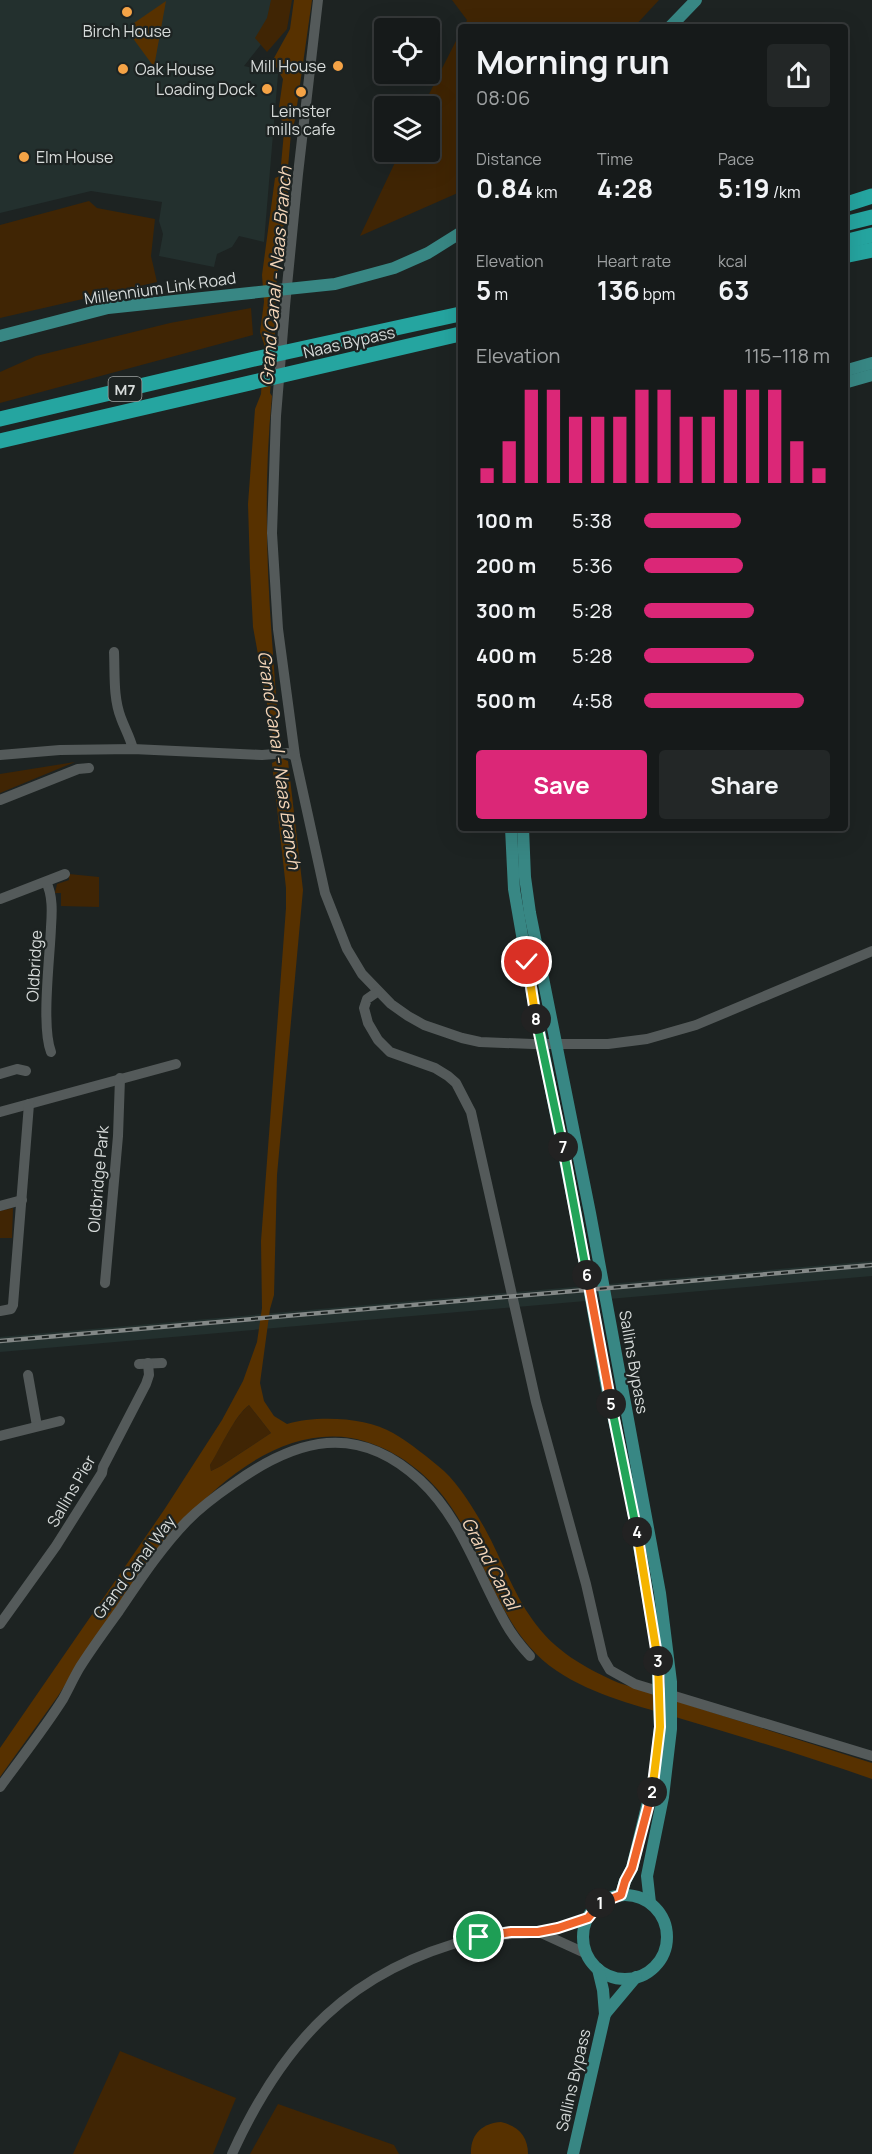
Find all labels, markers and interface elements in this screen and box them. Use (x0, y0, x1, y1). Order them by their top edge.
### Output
marker: Birch House (120, 5, 134, 19)
map controls (374, 18, 440, 162)
button: locate (374, 18, 440, 84)
place label: Birch House (83, 20, 171, 42)
text: Morning run (476, 39, 670, 84)
button: share (767, 44, 830, 107)
place label: Mill House (250, 55, 326, 77)
place label: Oak House (135, 58, 214, 80)
marker: Mill House (331, 59, 345, 73)
marker: Oak House (116, 62, 130, 76)
place label: Loading Dock (156, 78, 256, 100)
marker: Loading Dock (260, 82, 274, 96)
text: 08:06 (476, 84, 530, 111)
marker: Leinster mills cafe (294, 85, 308, 99)
button: layers (374, 96, 440, 162)
place label: Leinster mills cafe (267, 100, 335, 140)
place label: Elm House (36, 146, 113, 168)
text: Distance (476, 148, 542, 170)
text: Time (597, 148, 633, 170)
text: Pace (718, 148, 754, 170)
marker: Elm House (17, 150, 31, 164)
water label: Grand Canal - Naas Branch (253, 164, 297, 387)
text: 0.84 (476, 170, 533, 206)
text: 4:28 (597, 170, 653, 206)
text: 5:19 (718, 170, 770, 206)
text: km (533, 181, 557, 203)
text: /km (770, 181, 801, 203)
text: Elevation (476, 250, 544, 272)
text: Heart rate (597, 250, 671, 272)
text: kcal (718, 250, 747, 272)
street label: Millennium Link Road (83, 266, 237, 310)
text: 5 (476, 272, 491, 308)
text: 136 (597, 272, 640, 308)
text: 63 (718, 272, 749, 308)
text: m (491, 283, 508, 305)
text: bpm (640, 283, 675, 305)
street label: Naas Bypass (301, 321, 397, 363)
text: Elevation (476, 342, 560, 369)
text: 115–118 m (744, 342, 830, 369)
road number: M7 (108, 377, 142, 401)
text: 100 m (476, 507, 533, 534)
text: 5:38 (572, 507, 612, 534)
text: 200 m (476, 552, 536, 579)
text: 5:36 (572, 552, 613, 579)
text: 300 m (476, 597, 536, 624)
text: 5:28 (572, 597, 613, 624)
text: 400 m (476, 642, 536, 669)
text: 5:28 (572, 642, 613, 669)
water label: Grand Canal - Naas Branch (253, 649, 307, 872)
text: 500 m (476, 687, 536, 714)
text: 4:58 (572, 687, 613, 714)
button: Save (476, 750, 647, 819)
button: Share (659, 750, 830, 819)
street label: Oldbridge (21, 929, 47, 1003)
pin (501, 936, 552, 987)
icon: check (510, 945, 543, 978)
pin: 8 (521, 1004, 551, 1034)
text: 8 (531, 1008, 541, 1030)
street label: Oldbridge Park (82, 1124, 114, 1233)
pin: 7 (548, 1132, 578, 1162)
text: 7 (559, 1136, 567, 1158)
pin: 6 (572, 1260, 602, 1290)
text: 6 (582, 1264, 592, 1286)
street label: Sallins Bypass (614, 1309, 654, 1415)
pin: 5 (596, 1389, 626, 1419)
text: 5 (606, 1393, 616, 1415)
street label: Sallins Pier (42, 1451, 101, 1531)
street label: Grand Canal Way (88, 1510, 181, 1623)
water label: Grand Canal (457, 1513, 527, 1616)
pin: 4 (622, 1517, 652, 1547)
text: 4 (632, 1521, 642, 1543)
pin: 3 (643, 1646, 673, 1676)
text: 3 (653, 1650, 663, 1672)
pin: 2 (637, 1777, 667, 1807)
text: 2 (647, 1781, 657, 1803)
pin: 1 (585, 1888, 615, 1918)
text: 1 (596, 1892, 604, 1914)
pin (453, 1911, 504, 1962)
icon: arrive (462, 1920, 495, 1953)
street label: Sallins Bypass (551, 2027, 595, 2133)

